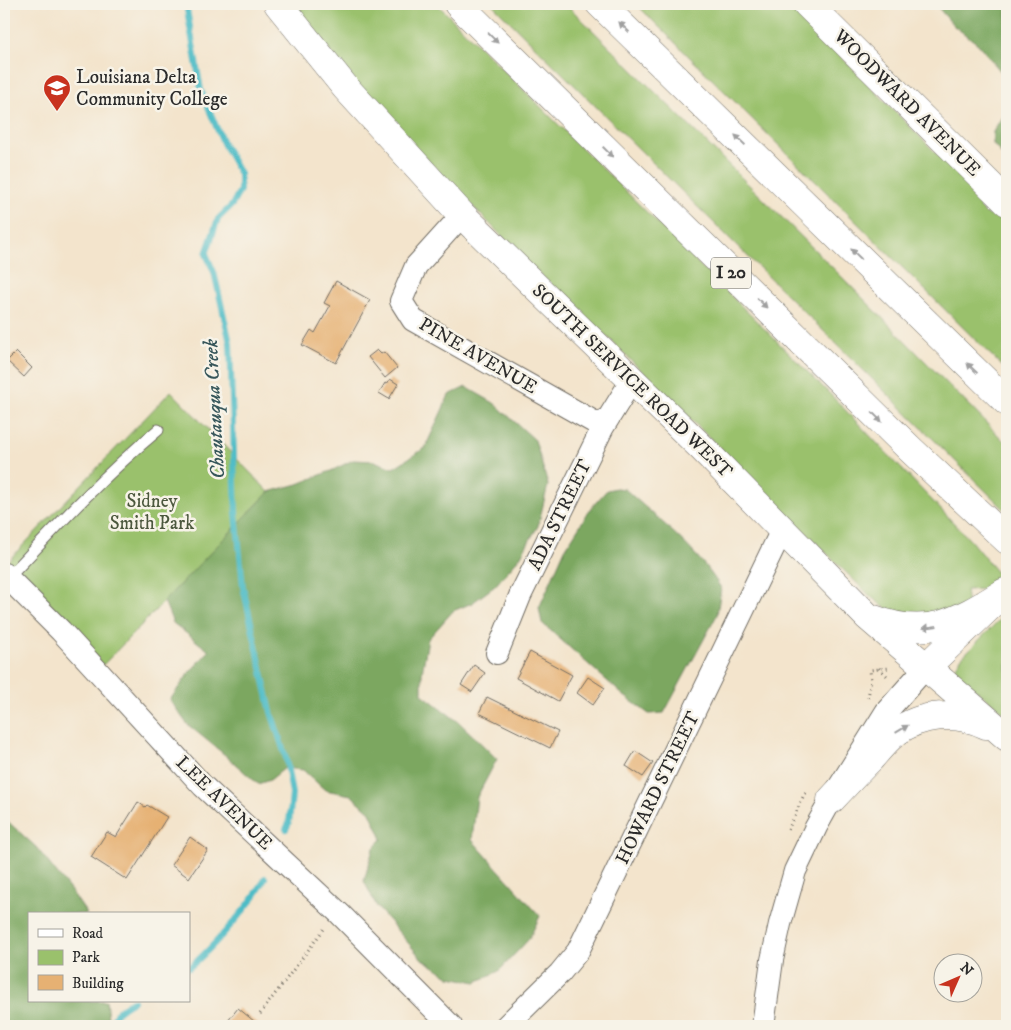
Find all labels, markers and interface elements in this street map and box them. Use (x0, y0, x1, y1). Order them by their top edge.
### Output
one-way arrow (618, 21, 630, 33)
street label: WOODWARD AVENUE (828, 24, 985, 181)
one-way arrow (486, 32, 498, 44)
place label: Louisiana Delta Community College (76, 66, 228, 111)
school or university icon: Louisiana Delta Community College (42, 73, 72, 112)
one-way arrow (734, 135, 746, 147)
one-way arrow (602, 146, 614, 158)
one-way arrow (851, 248, 863, 260)
road number: I 20 (711, 258, 751, 288)
street label: SOUTH SERVICE ROAD WEST (527, 279, 737, 483)
one-way arrow (755, 297, 767, 309)
street label: PINE AVENUE (415, 313, 541, 399)
water label: Chautauqua Creek (199, 338, 231, 480)
one-way arrow (967, 362, 979, 374)
one-way arrow (871, 411, 883, 423)
street label: ADA STREET (523, 455, 597, 574)
park label: Sidney Smith Park (110, 490, 195, 535)
one-way arrow (921, 623, 937, 631)
street label: HOWARD STREET (611, 707, 705, 868)
one-way arrow (896, 724, 909, 733)
street label: LEE AVENUE (171, 751, 277, 855)
legend (28, 912, 190, 1002)
text: Road (72, 924, 104, 943)
text: Park (72, 948, 101, 967)
north arrow (934, 952, 984, 1002)
text: N (956, 959, 977, 980)
text: Building (72, 974, 124, 993)

